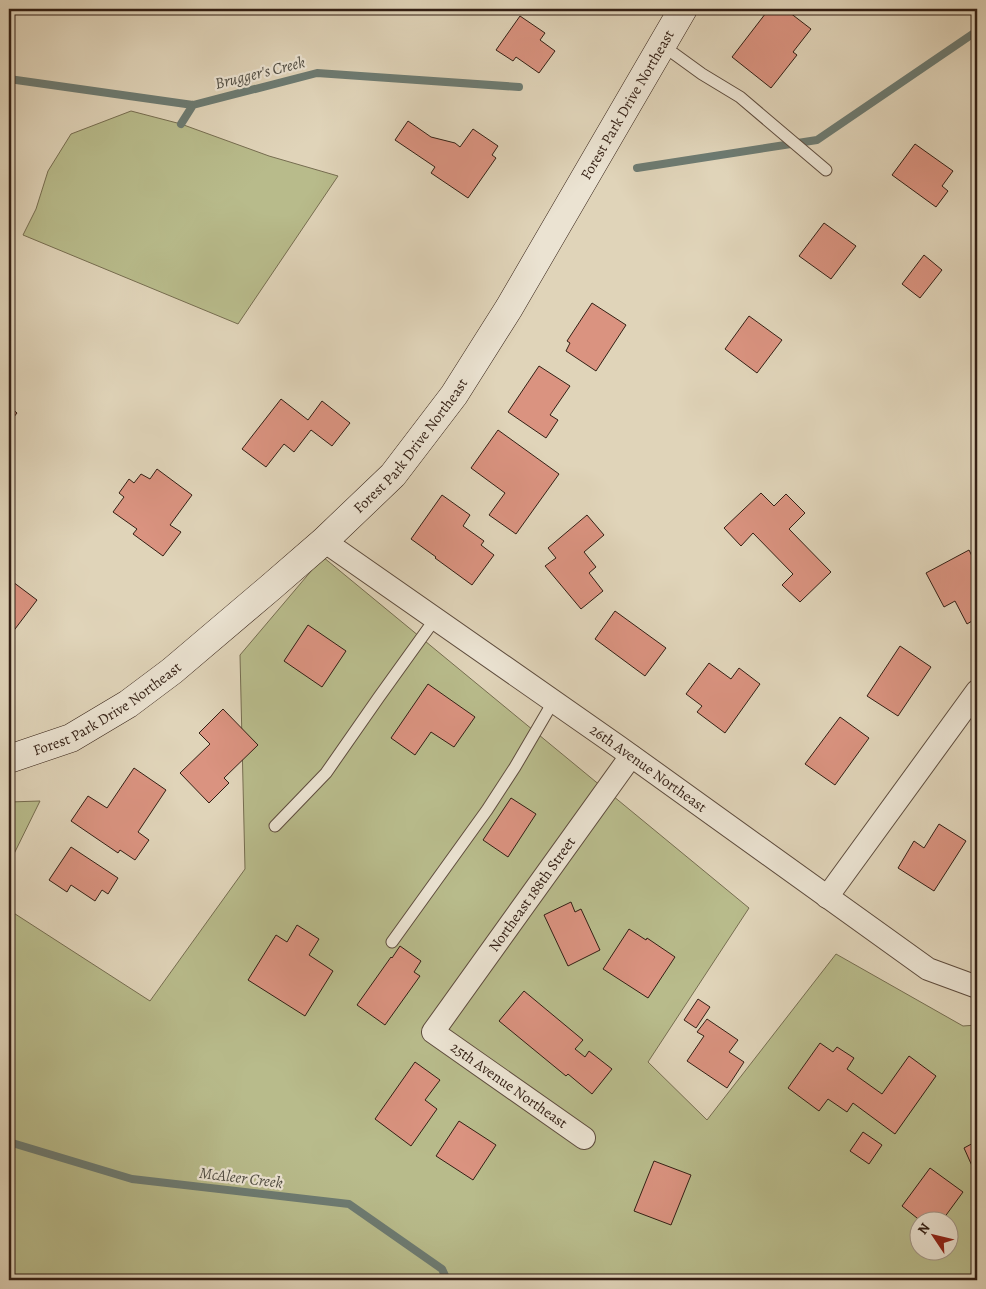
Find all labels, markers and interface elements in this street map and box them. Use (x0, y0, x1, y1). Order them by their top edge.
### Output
street label: Forest Park Drive Northeast (576, 26, 679, 183)
water label: Brugger's Creek (213, 51, 307, 95)
street label: Forest Park Drive Northeast (349, 374, 472, 518)
street label: Forest Park Drive Northeast (30, 657, 186, 760)
street label: 26th Avenue Northeast (586, 720, 711, 817)
street label: Northeast 188th Street (484, 833, 580, 956)
street label: 25th Avenue Northeast (447, 1037, 571, 1133)
water label: McAleer Creek (198, 1162, 284, 1194)
north arrow (908, 1212, 958, 1262)
text: N (913, 1219, 934, 1238)

